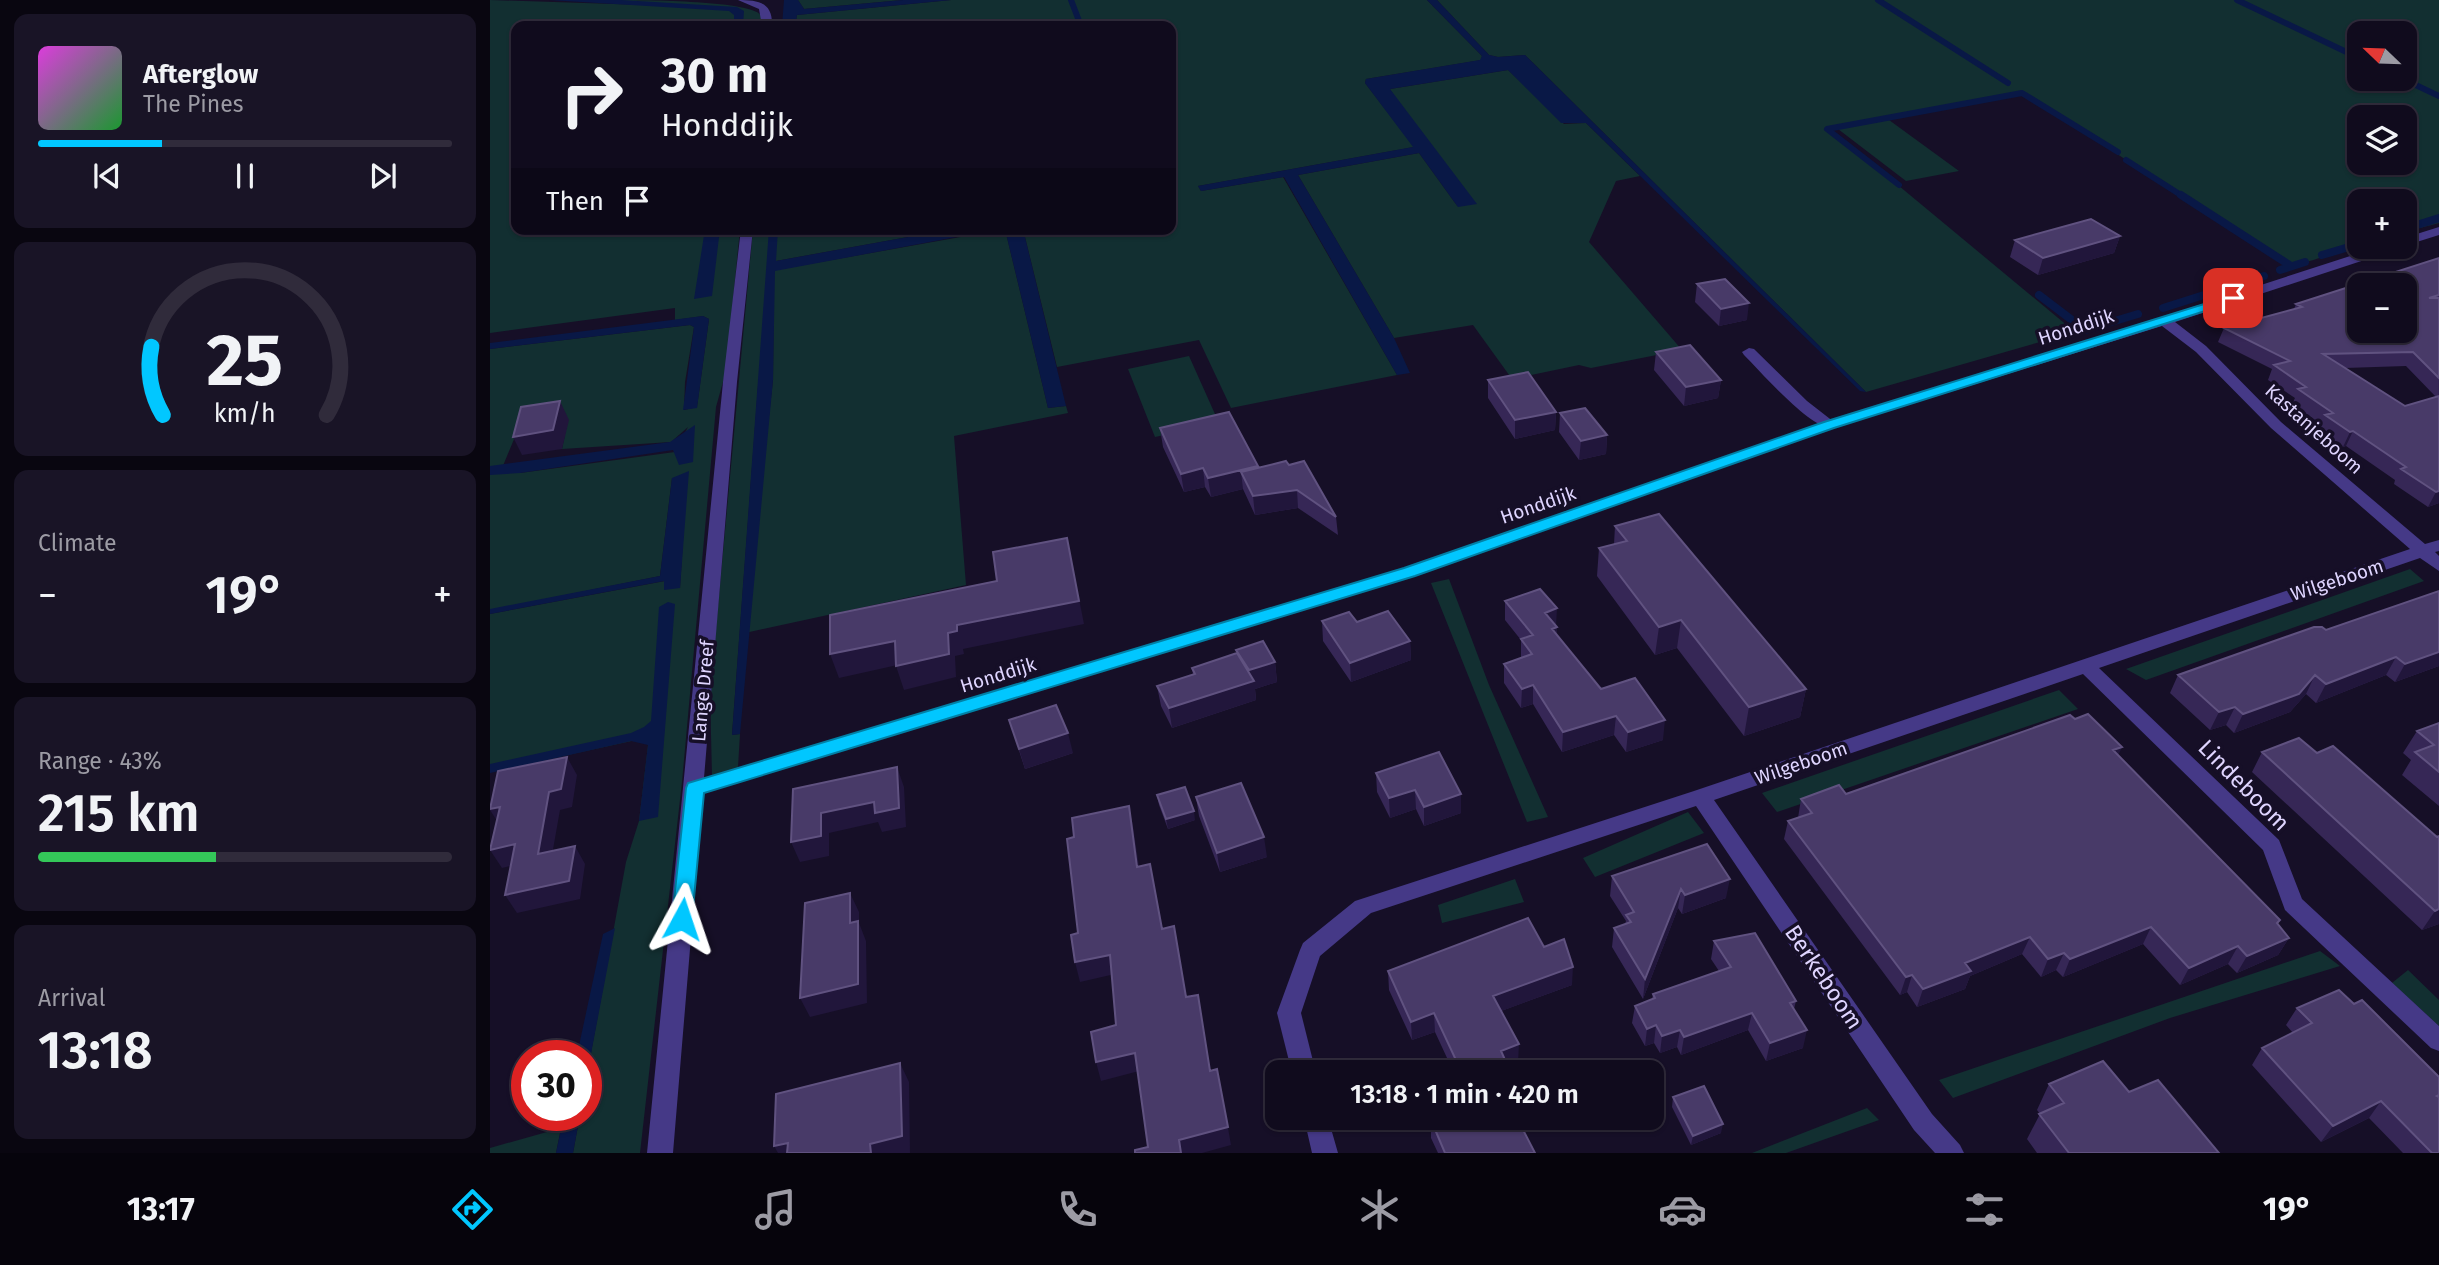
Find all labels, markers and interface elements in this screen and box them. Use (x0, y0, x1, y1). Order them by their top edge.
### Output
north arrow (2347, 21, 2417, 91)
map controls (2347, 21, 2417, 343)
text: 30 m (661, 46, 768, 105)
icon: right (546, 49, 637, 140)
text: Afterglow (143, 59, 258, 90)
text: The Pines (143, 90, 244, 118)
button: layers (2347, 105, 2417, 175)
text: Honddijk (661, 106, 793, 144)
icon: previous (88, 157, 126, 195)
icon: pause (226, 157, 264, 195)
icon: next (364, 157, 402, 195)
icon: arrive (618, 182, 656, 220)
text: Then (546, 186, 604, 217)
button: + (2347, 189, 2417, 259)
pin (2203, 268, 2263, 328)
button: − (2347, 273, 2417, 343)
icon: arrive (2214, 279, 2252, 317)
street label: Honddijk (2035, 304, 2117, 350)
text: 25 (207, 317, 283, 404)
street label: Kastanjeboom (2260, 379, 2368, 479)
text: km/h (214, 398, 276, 428)
street label: Honddijk (1497, 481, 1579, 529)
text: Climate (38, 529, 117, 557)
street label: Wilgeboom (2288, 554, 2386, 606)
text: 19° (205, 564, 285, 627)
text: − (38, 572, 57, 618)
text: + (433, 572, 452, 618)
street label: Lange Dreef (687, 638, 719, 743)
street label: Honddijk (957, 652, 1039, 697)
street label: Lindeboom (2192, 733, 2296, 837)
street label: Wilgeboom (1752, 736, 1850, 790)
text: Range · 43% (38, 747, 162, 775)
text: 215 km (38, 782, 200, 845)
position arrow (645, 882, 719, 956)
street label: Berkeboom (1779, 920, 1869, 1034)
text: Arrival (38, 984, 105, 1012)
text: 13:18 (38, 1019, 153, 1082)
speed limit sign: 30 (511, 1040, 602, 1131)
text: 13:18 · 1 min · 420 m (1350, 1079, 1579, 1110)
icon: directions (448, 1185, 497, 1234)
icon: music (751, 1185, 800, 1234)
icon: phone (1053, 1185, 1102, 1234)
icon: climate (1355, 1185, 1404, 1234)
icon: car (1658, 1185, 1707, 1234)
icon: filters (1960, 1185, 2009, 1234)
text: 13:17 (127, 1190, 195, 1228)
text: 19° (2263, 1190, 2312, 1228)

